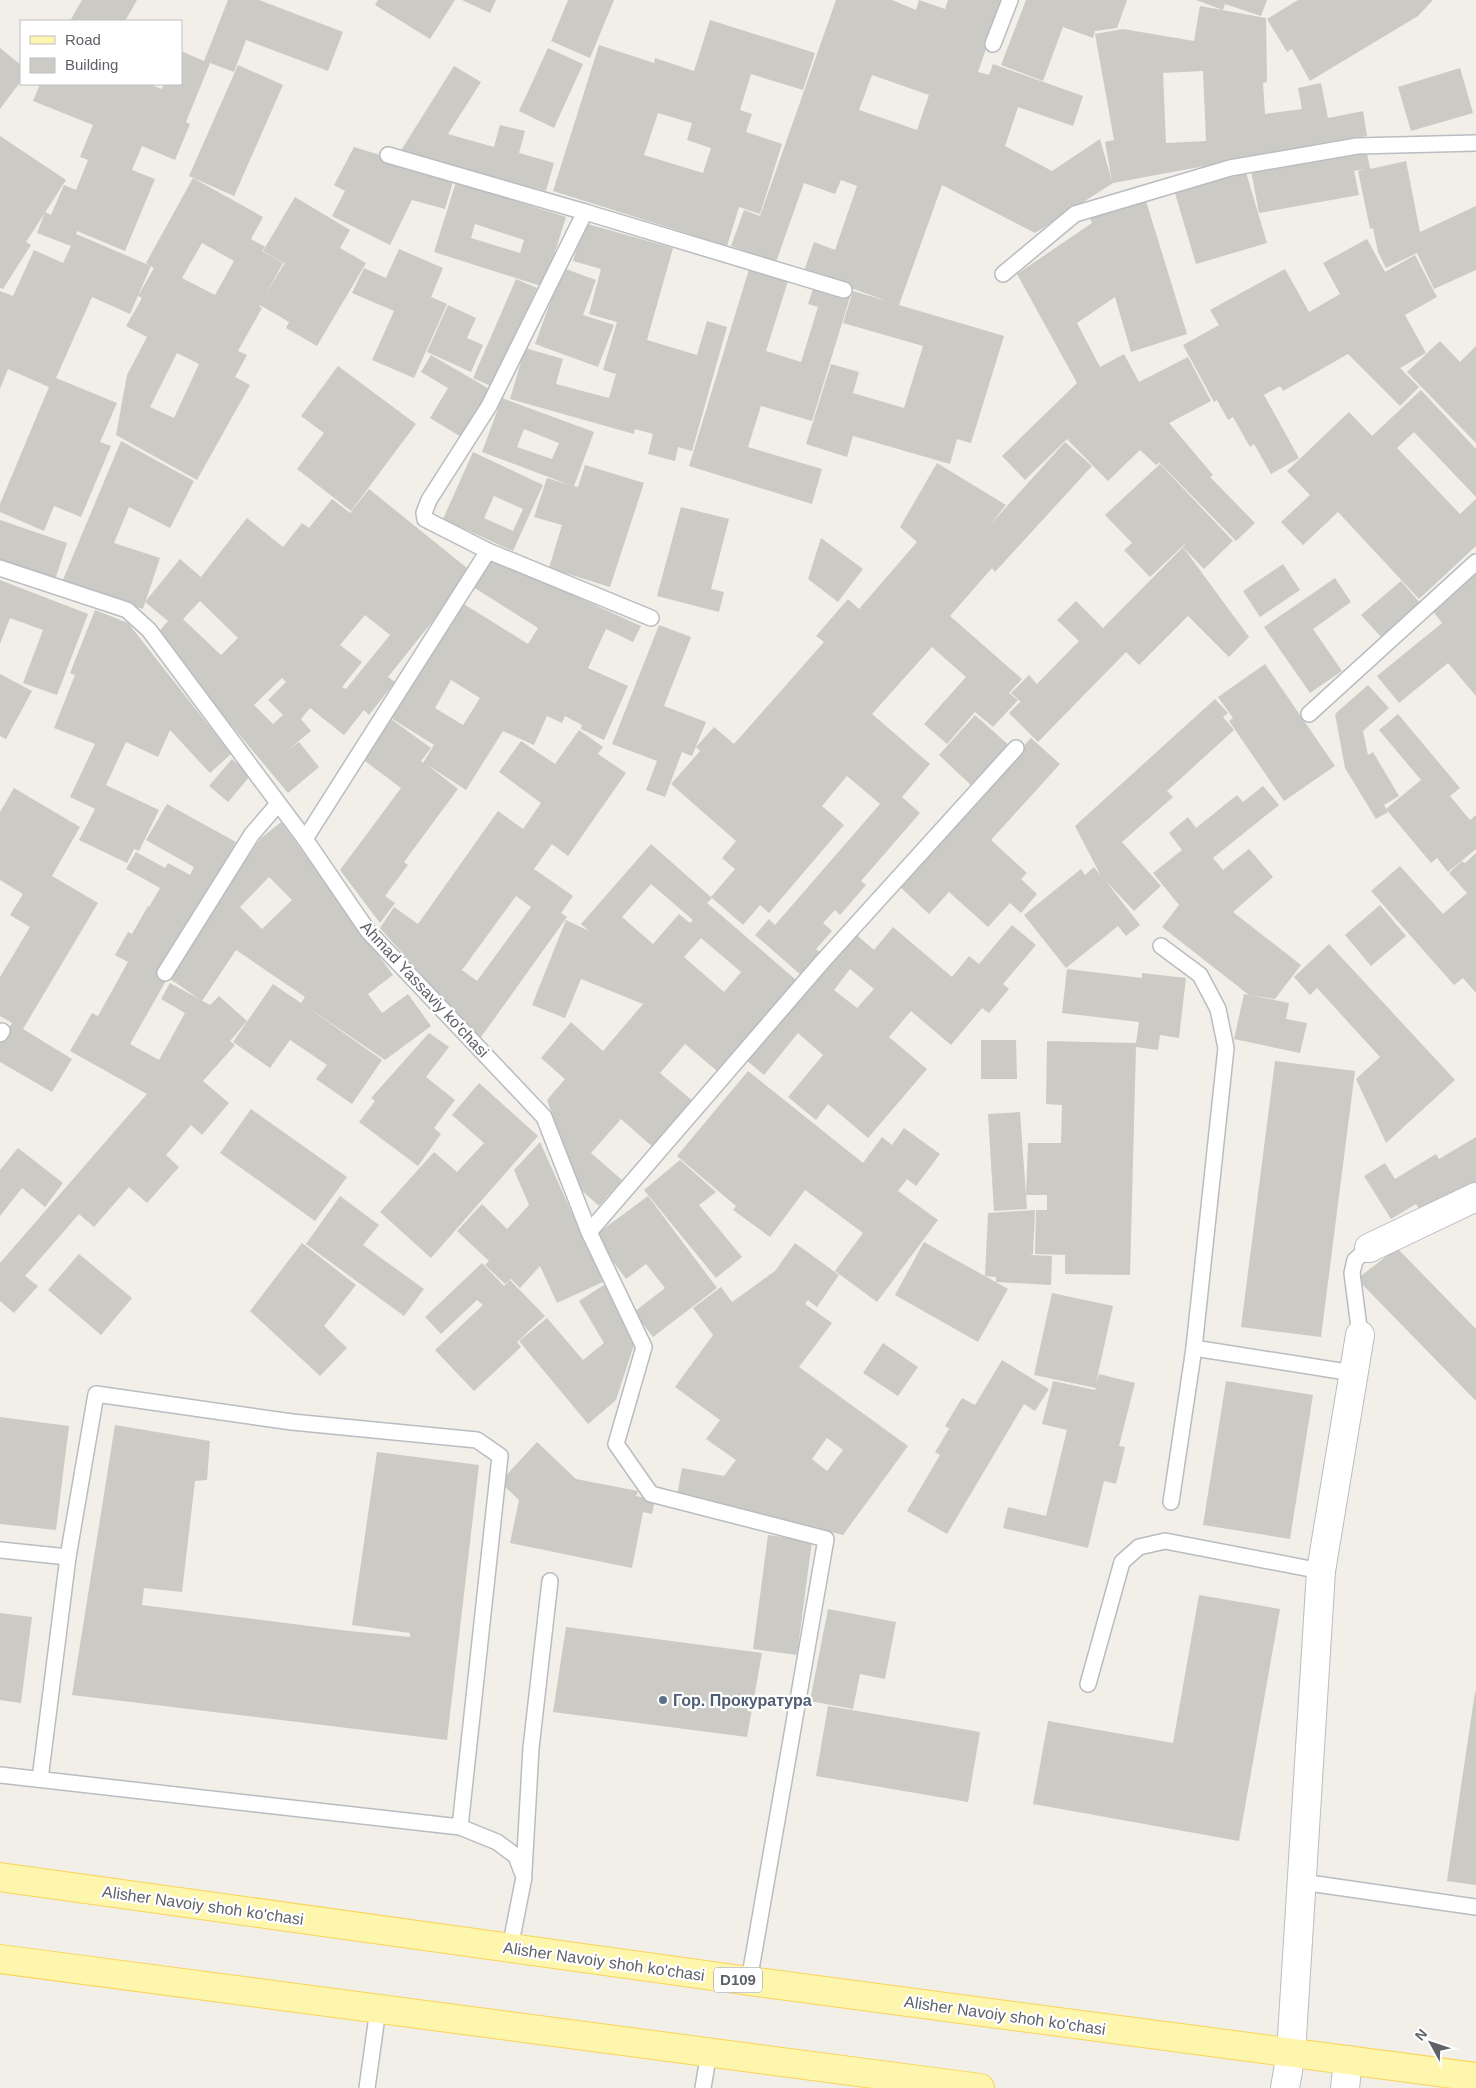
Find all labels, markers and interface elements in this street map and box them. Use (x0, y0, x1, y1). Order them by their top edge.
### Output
legend (20, 20, 182, 85)
text: Road (65, 31, 101, 48)
text: Building (65, 56, 118, 73)
street label: Ahmad Yassaviy ko'chasi (357, 918, 492, 1061)
place label: Гор. Прокуратура (673, 1692, 812, 1709)
marker: Гор. Прокуратура (657, 1694, 669, 1706)
street label: Alisher Navoiy shoh ko'chasi (101, 1883, 305, 1928)
street label: Alisher Navoiy shoh ko'chasi (502, 1939, 706, 1984)
road number: D109 (714, 1968, 762, 1992)
street label: Alisher Navoiy shoh ko'chasi (903, 1993, 1107, 2038)
north arrow (1406, 2018, 1456, 2068)
text: N (1412, 2026, 1430, 2044)

